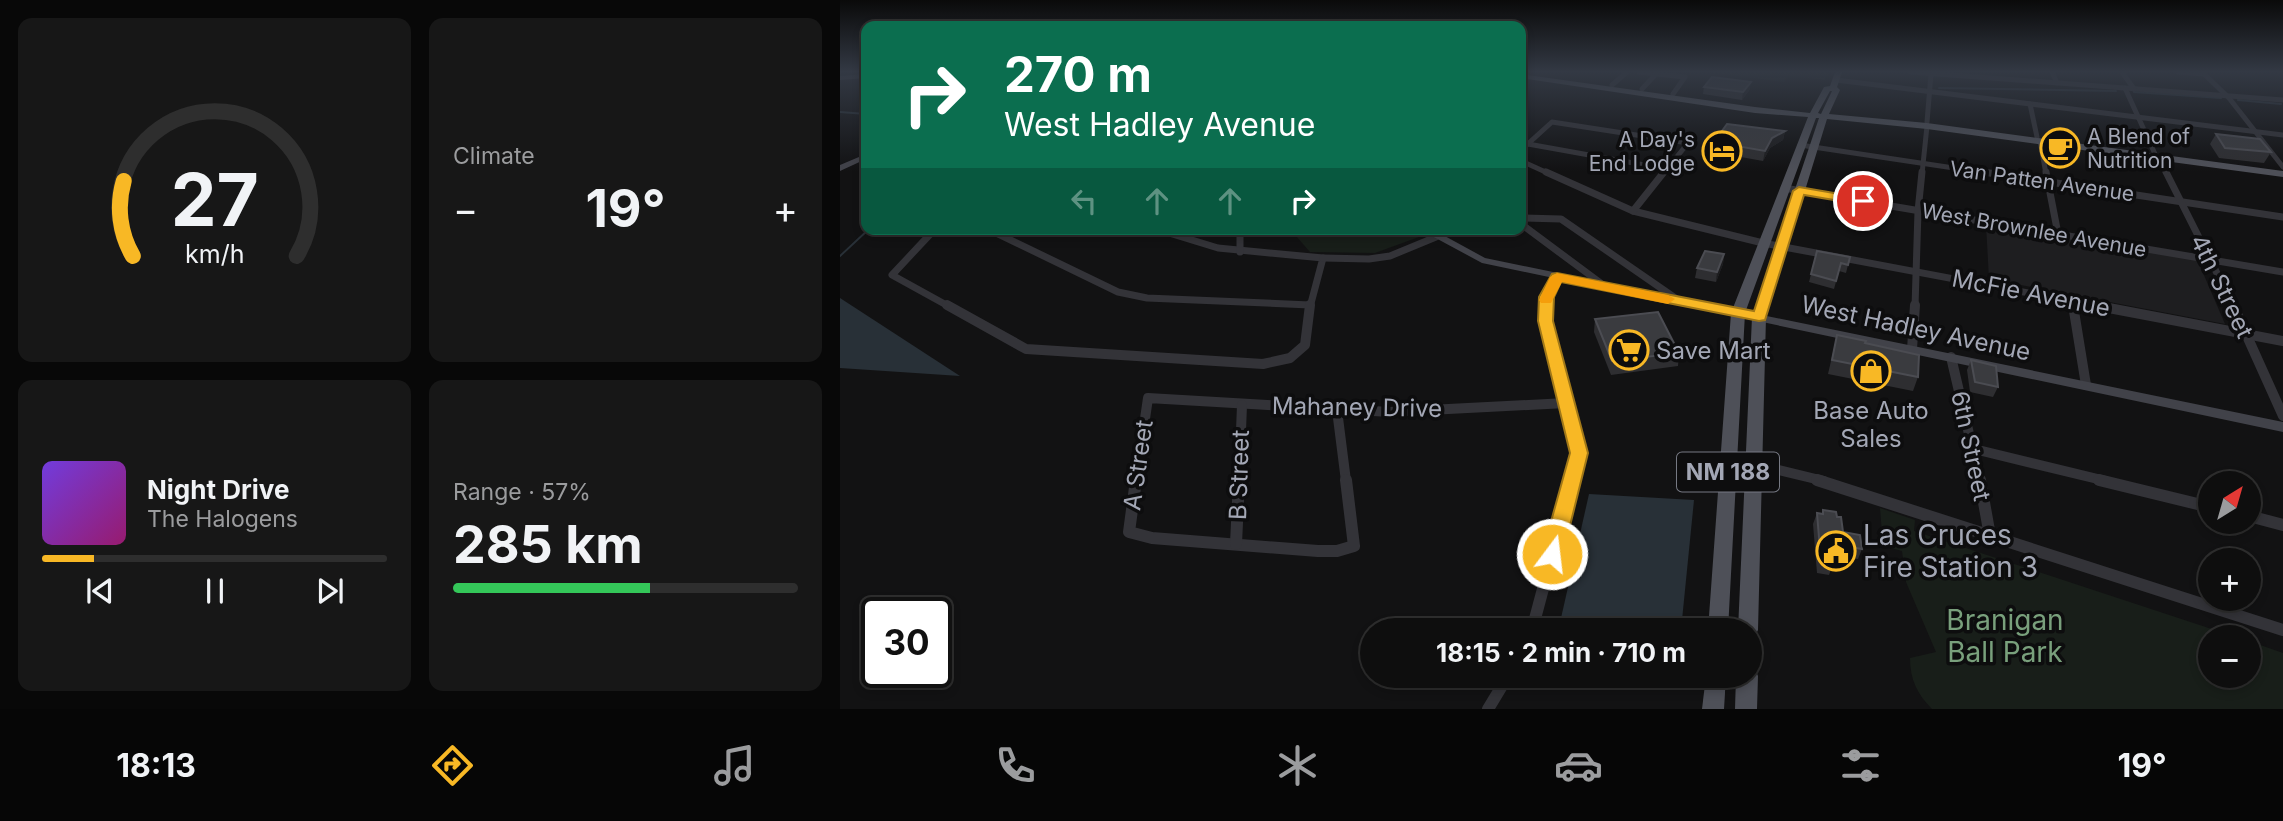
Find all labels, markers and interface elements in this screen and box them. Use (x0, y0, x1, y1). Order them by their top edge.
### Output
text: 270 m (1004, 45, 1152, 104)
icon: right (889, 49, 980, 140)
text: West Hadley Avenue (1004, 105, 1315, 144)
place label: A Blend of Nutrition (2087, 124, 2190, 173)
place label: A Day's End Lodge (1589, 127, 1695, 176)
cafe icon: A Blend of Nutrition (2039, 127, 2081, 169)
hotel icon: A Day's End Lodge (1701, 130, 1743, 172)
text: Climate (453, 142, 535, 170)
text: 27 (170, 155, 259, 244)
street label: Van Patten Avenue (1948, 156, 2136, 206)
pin (1833, 171, 1893, 231)
text: 19° (585, 177, 666, 240)
icon: left (1065, 182, 1103, 220)
icon: ahead (1138, 182, 1176, 220)
icon: ahead (1211, 182, 1249, 220)
icon: right (1284, 182, 1322, 220)
icon: arrive (1844, 182, 1882, 220)
text: − (453, 186, 478, 232)
text: + (773, 186, 798, 232)
street label: West Brownlee Avenue (1920, 198, 2148, 262)
street label: 4th Street (2184, 229, 2260, 343)
text: km/h (185, 239, 244, 269)
street label: McFie Avenue (1949, 263, 2113, 323)
street label: West Hadley Avenue (1799, 290, 2033, 366)
supermarket icon: Save Mart (1608, 329, 1650, 371)
place label: Save Mart (1656, 336, 1771, 365)
shop icon: Base Auto Sales (1850, 350, 1892, 392)
street label: 6th Street (1945, 388, 1997, 504)
street label: Mahaney Drive (1272, 391, 1442, 423)
place label: Base Auto Sales (1813, 396, 1929, 453)
street label: A Street (1117, 418, 1159, 512)
street label: B Street (1223, 429, 1255, 521)
road number: NM 188 (1677, 452, 1779, 492)
north arrow (2198, 471, 2261, 534)
map controls (2198, 471, 2261, 688)
text: Night Drive (147, 474, 289, 505)
text: Range · 57% (453, 478, 591, 506)
text: The Halogens (147, 505, 298, 533)
text: 285 km (453, 513, 643, 576)
position arrow (1515, 517, 1589, 591)
place label: Las Cruces Fire Station 3 (1863, 518, 2038, 584)
public building icon: Las Cruces Fire Station 3 (1815, 530, 1857, 572)
button: + (2198, 548, 2261, 611)
icon: previous (81, 572, 119, 610)
icon: pause (196, 572, 234, 610)
icon: next (311, 572, 349, 610)
speed limit sign: 30 (861, 597, 952, 688)
park label: Branigan Ball Park (1946, 603, 2064, 669)
button: − (2198, 625, 2261, 688)
text: 18:15 · 2 min · 710 m (1436, 637, 1686, 668)
icon: directions (428, 741, 477, 790)
icon: music (710, 741, 759, 790)
icon: phone (991, 741, 1040, 790)
icon: climate (1273, 741, 1322, 790)
icon: car (1554, 741, 1603, 790)
icon: filters (1836, 741, 1885, 790)
text: 18:13 (116, 746, 196, 785)
text: 19° (2117, 746, 2167, 785)

